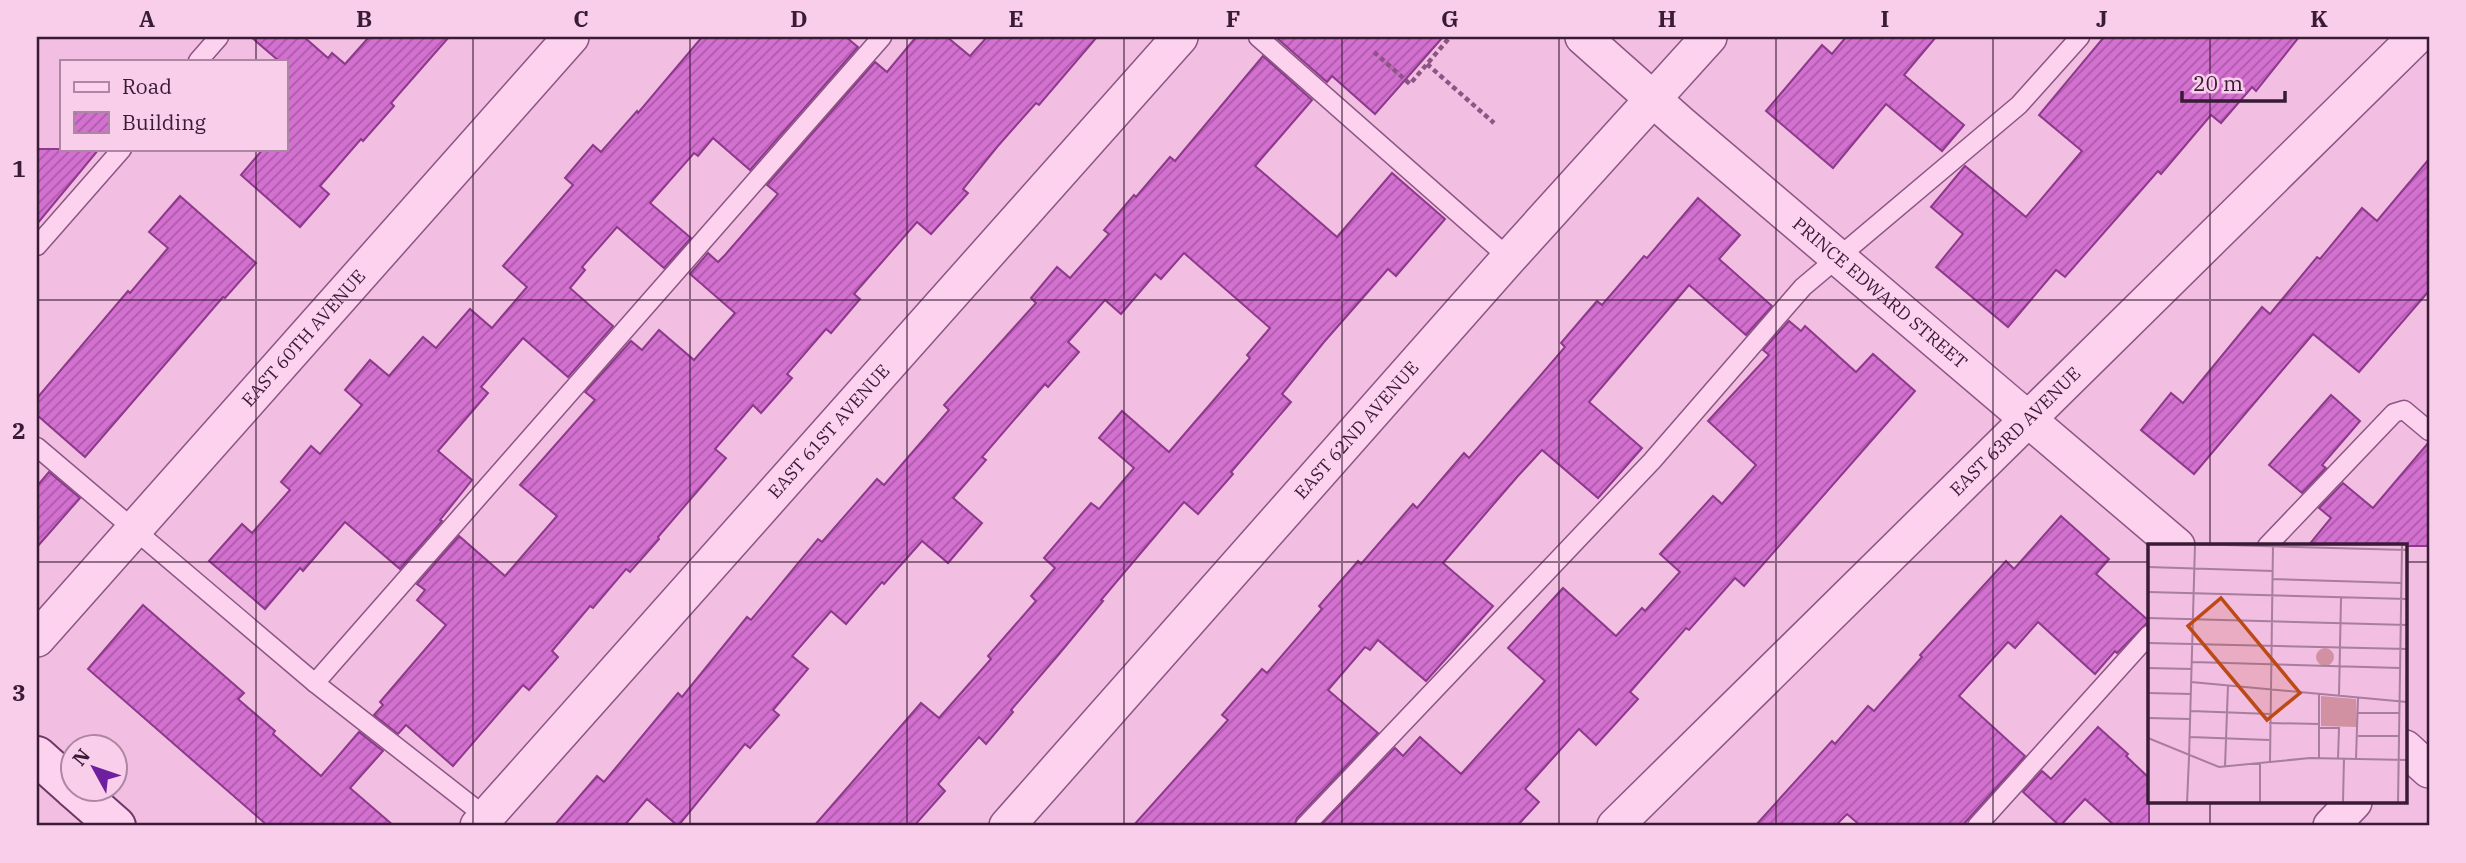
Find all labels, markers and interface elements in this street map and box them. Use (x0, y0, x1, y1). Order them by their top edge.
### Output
text: A (139, 3, 155, 33)
text: B (356, 3, 372, 33)
text: C (573, 3, 589, 33)
text: D (790, 3, 808, 33)
text: E (1008, 3, 1024, 33)
text: F (1226, 3, 1240, 33)
text: G (1441, 3, 1459, 33)
text: H (1658, 3, 1676, 33)
text: I (1881, 3, 1889, 33)
text: J (2096, 3, 2108, 33)
text: K (2310, 3, 2328, 33)
legend (60, 60, 287, 150)
scale bar (2182, 60, 2286, 104)
text: 20 m (2193, 69, 2243, 97)
text: Road (122, 72, 172, 100)
text: Building (122, 108, 207, 136)
text: 1 (12, 153, 26, 183)
street label: PRINCE EDWARD STREET (1788, 212, 1972, 374)
street label: EAST 60TH AVENUE (236, 265, 370, 411)
street label: EAST 62ND AVENUE (1289, 356, 1423, 504)
street label: EAST 61ST AVENUE (763, 359, 894, 503)
street label: EAST 63RD AVENUE (1945, 362, 2085, 501)
text: 2 (12, 415, 26, 445)
inset map (2148, 544, 2406, 804)
text: 3 (12, 677, 26, 707)
north arrow (60, 734, 130, 804)
text: N (67, 744, 95, 771)

